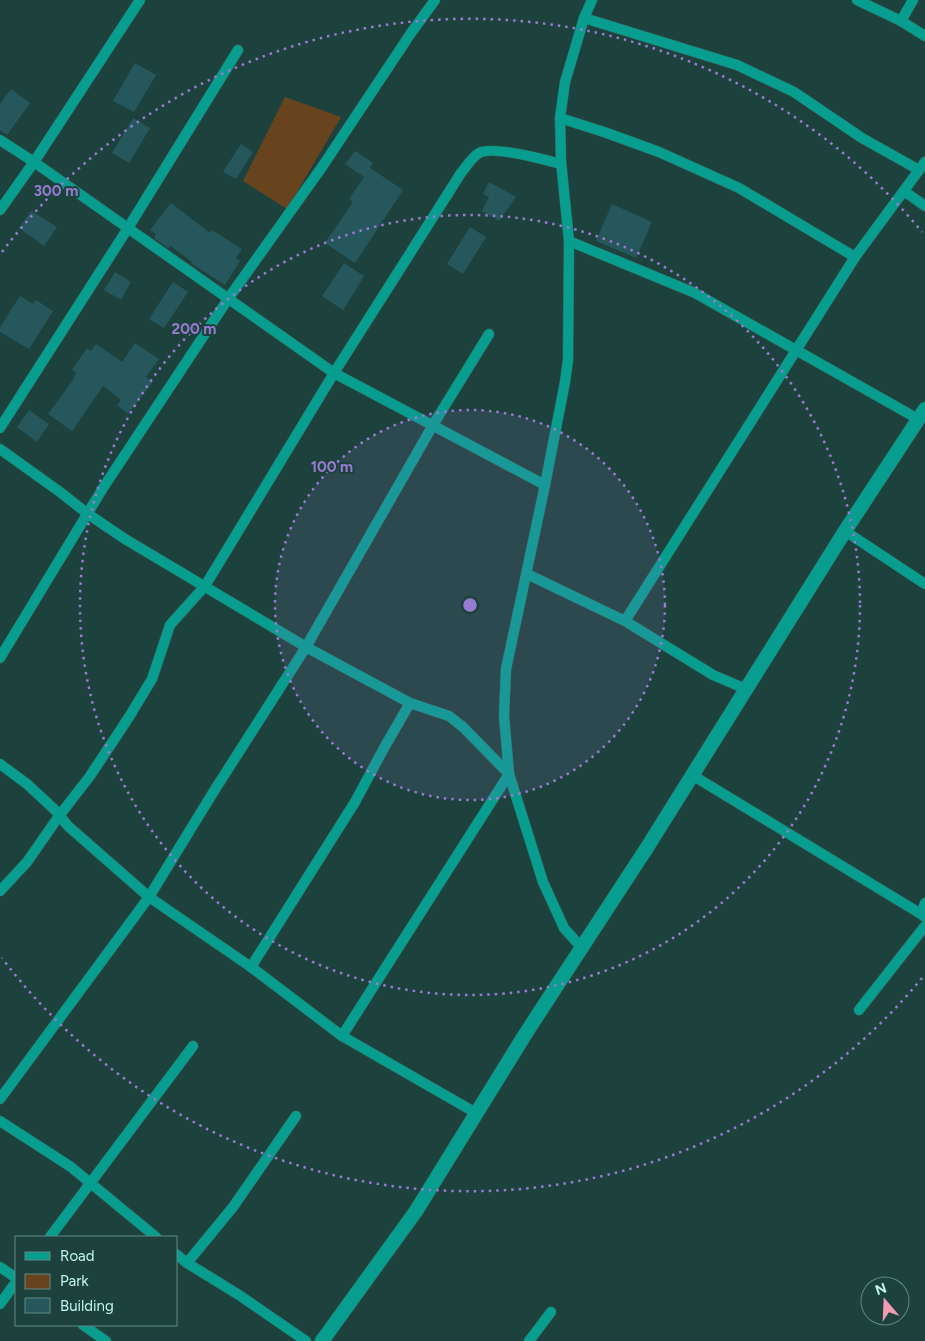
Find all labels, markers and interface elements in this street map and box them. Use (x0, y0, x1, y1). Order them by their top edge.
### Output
text: 300 m (34, 182, 78, 200)
text: 200 m (172, 320, 216, 338)
text: 100 m (311, 458, 353, 476)
centre of rings (461, 596, 479, 614)
legend (15, 1236, 178, 1326)
text: Road (60, 1247, 95, 1265)
text: Park (60, 1272, 89, 1290)
north arrow (860, 1276, 910, 1326)
text: N (873, 1279, 889, 1299)
text: Building (60, 1297, 114, 1315)

